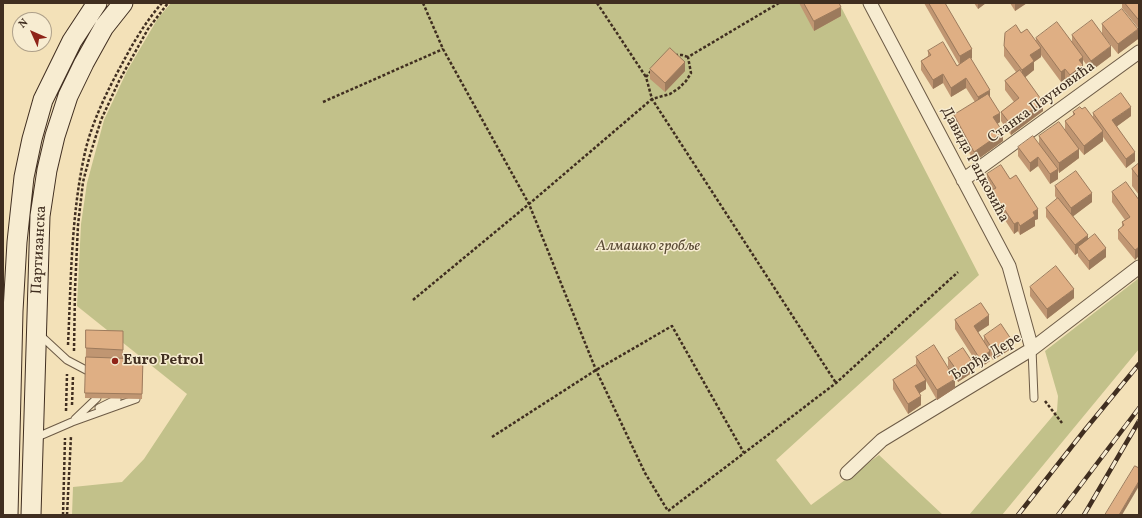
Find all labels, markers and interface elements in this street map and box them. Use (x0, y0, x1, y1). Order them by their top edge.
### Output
north arrow (12, 12, 52, 52)
text: N (16, 16, 32, 32)
street label: Станка Пауновића (985, 58, 1099, 148)
street label: Давида Рацковића (936, 104, 1012, 226)
street label: Партизанска (29, 205, 51, 295)
park label: Алмашко гробље (596, 238, 700, 256)
street label: Ђорђа Дере (947, 330, 1025, 386)
place label: Euro Petrol (123, 352, 204, 370)
marker: Euro Petrol (110, 356, 120, 366)

